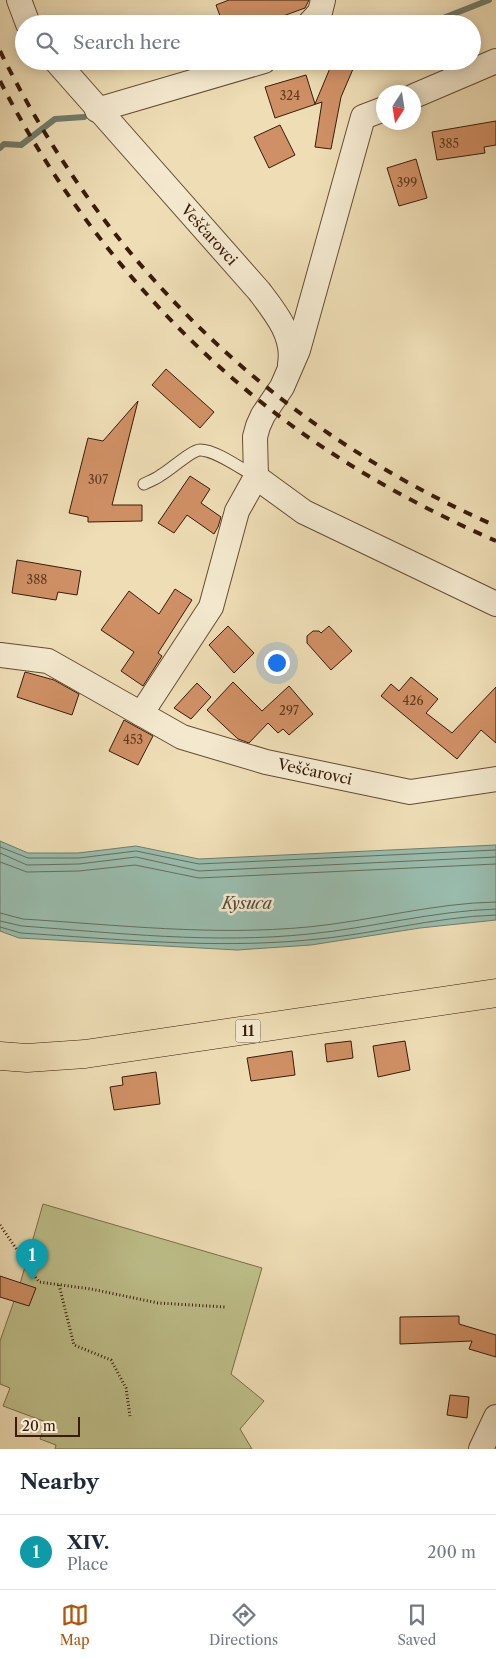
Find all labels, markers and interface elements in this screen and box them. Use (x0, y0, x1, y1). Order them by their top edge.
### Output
search box (15, 15, 481, 70)
icon: search (33, 29, 61, 57)
text: Search here (73, 31, 181, 54)
north arrow (376, 85, 421, 130)
house number: 324 (280, 88, 300, 103)
house number: 385 (439, 136, 459, 151)
house number: 399 (397, 175, 417, 190)
street label: Veščarovci (176, 200, 242, 269)
house number: 307 (88, 472, 108, 487)
house number: 388 (27, 572, 47, 587)
your location (264, 650, 290, 676)
house number: 426 (403, 693, 423, 708)
house number: 297 (279, 703, 299, 718)
house number: 453 (123, 732, 143, 747)
street label: Veščarovci (275, 754, 354, 789)
water label: Kysuca (220, 893, 273, 913)
road number: 11 (236, 1019, 260, 1042)
pin: 1 (16, 1239, 48, 1280)
scale bar (15, 1414, 80, 1437)
text: 20 m (22, 1417, 56, 1435)
text: Nearby (20, 1469, 99, 1494)
text: XIV. (67, 1531, 109, 1554)
text: 1 (32, 1542, 40, 1562)
text: 200 m (427, 1542, 476, 1562)
text: Place (67, 1554, 108, 1574)
tab: Map (60, 1601, 90, 1649)
tab: Directions (209, 1601, 278, 1649)
tab: Saved (397, 1601, 436, 1649)

